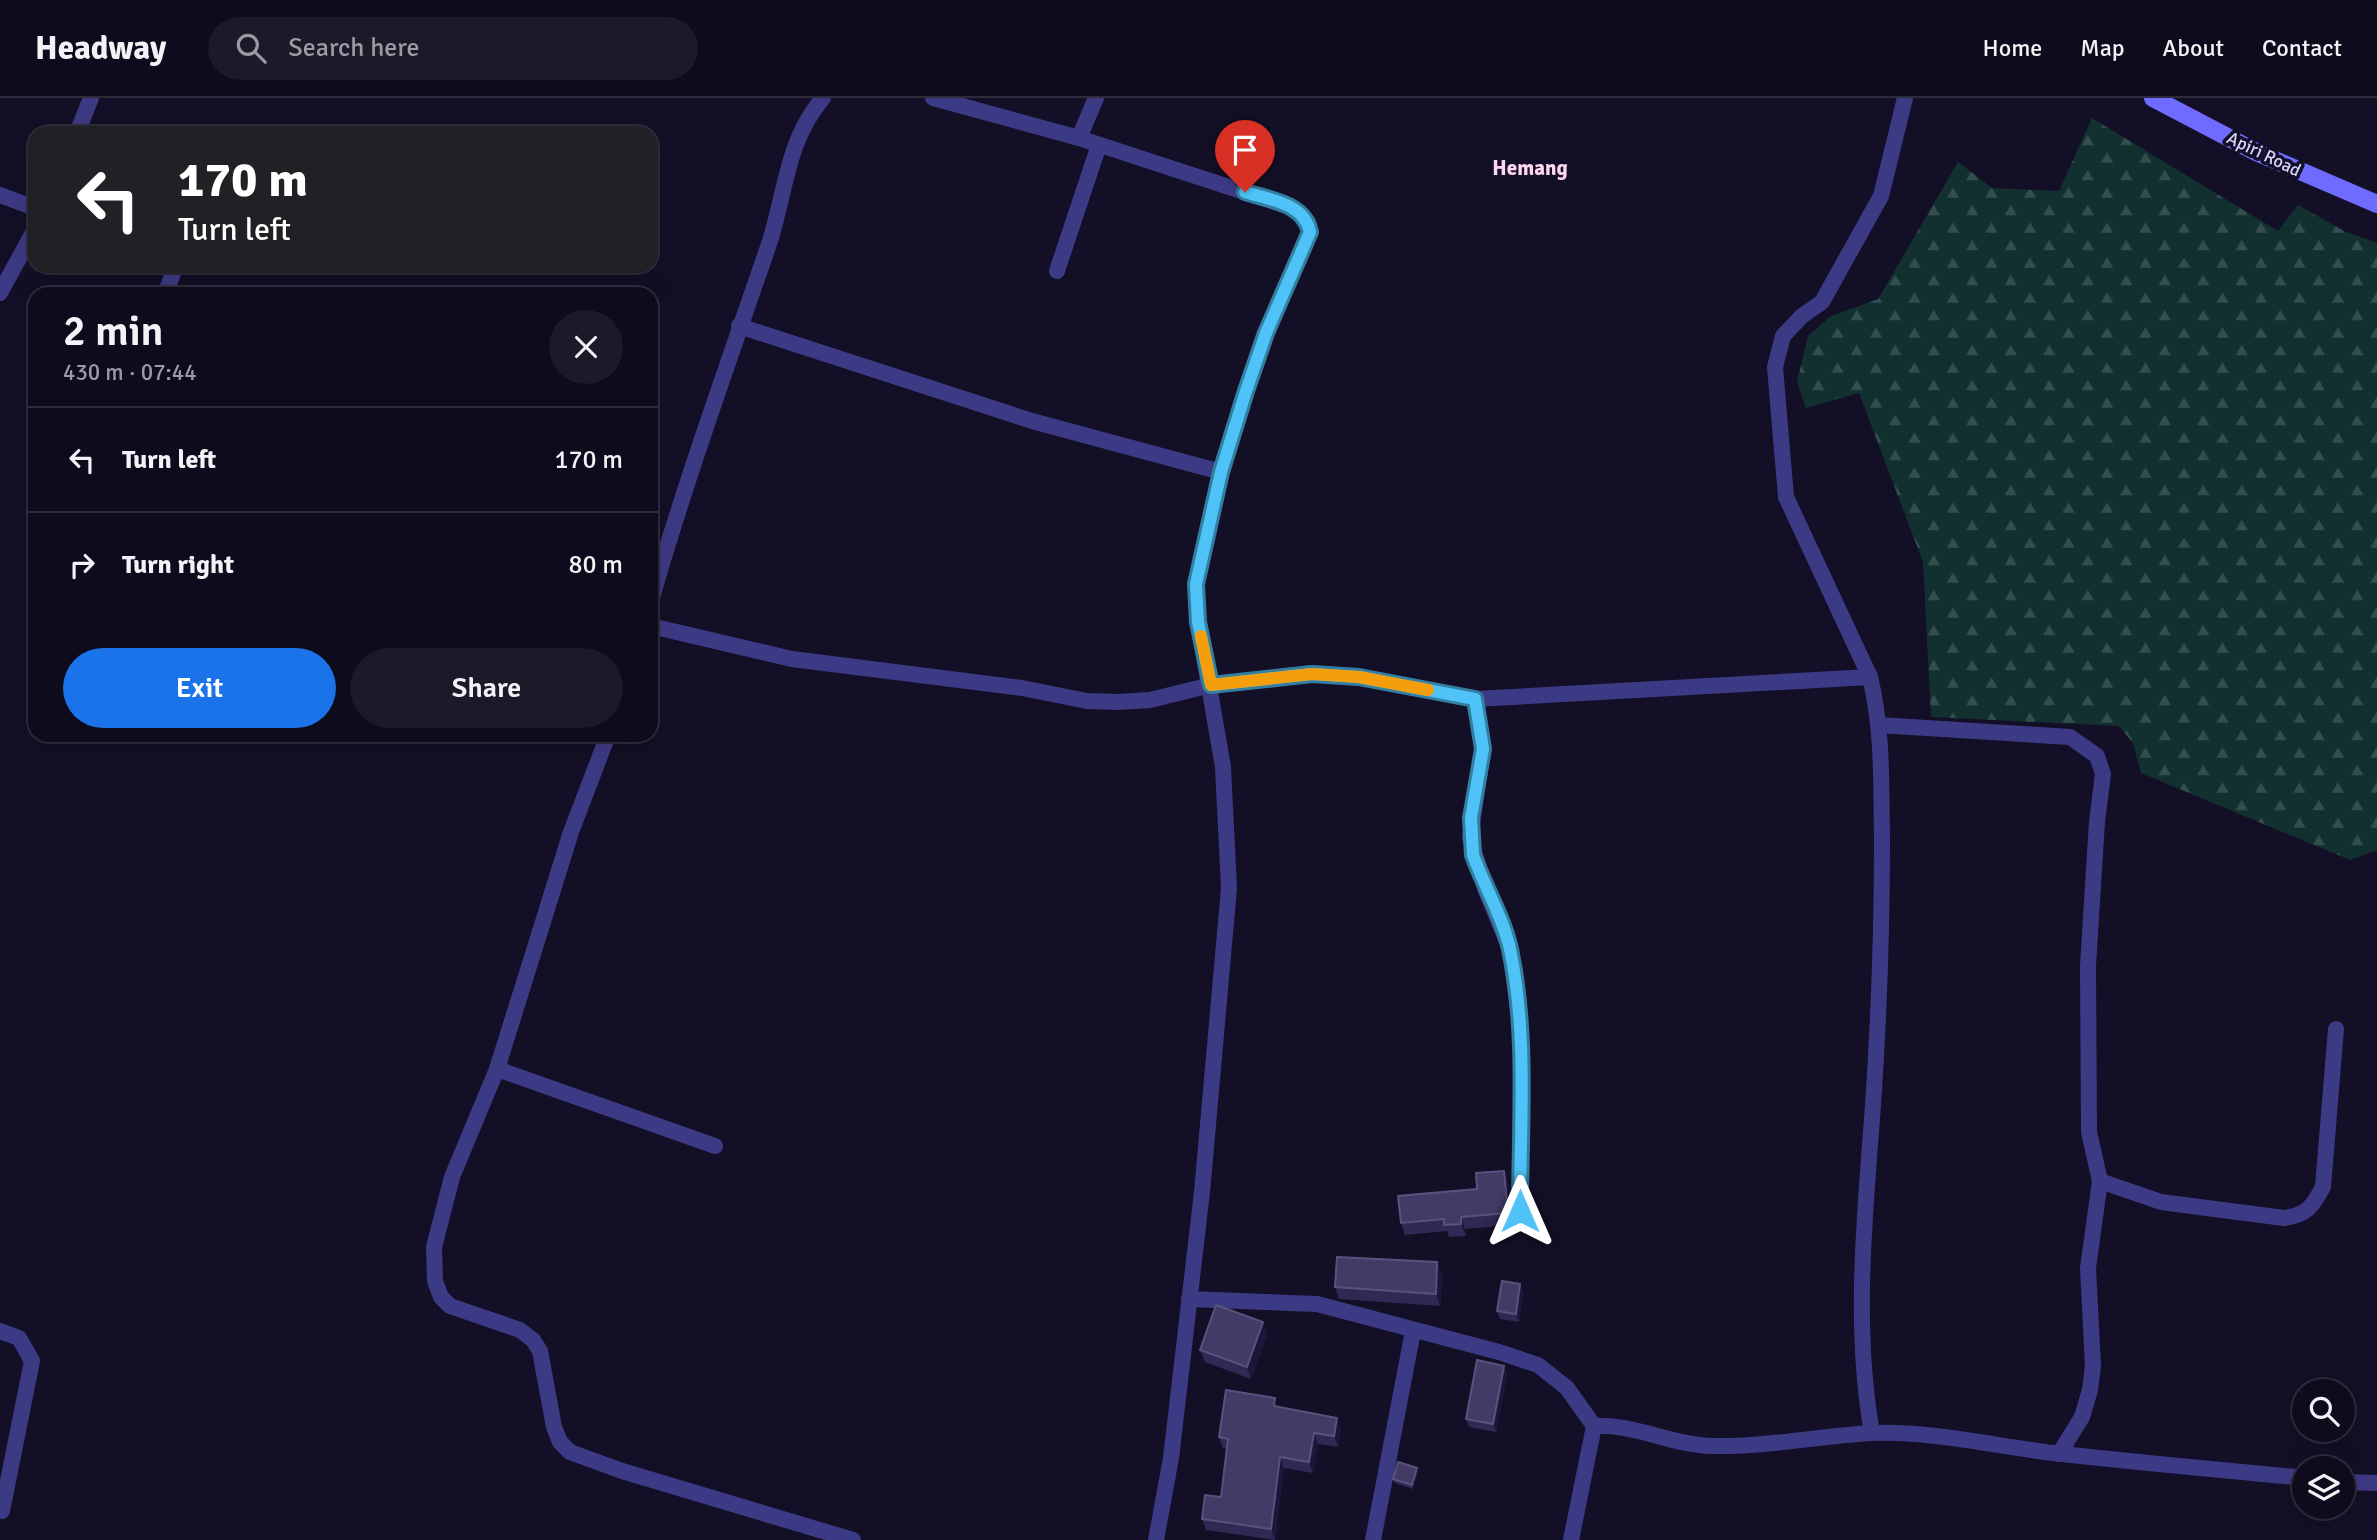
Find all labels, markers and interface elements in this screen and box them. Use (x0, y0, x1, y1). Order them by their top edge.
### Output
search box (208, 17, 698, 80)
text: Headway (35, 28, 166, 69)
icon: search (232, 29, 270, 67)
text: Search here (288, 32, 419, 64)
text: Home (1982, 33, 2042, 63)
text: Map (2080, 33, 2125, 63)
text: About (2163, 33, 2224, 63)
text: Contact (2262, 33, 2342, 63)
pin (1215, 120, 1275, 192)
street label: Apiri Road (2223, 127, 2305, 181)
icon: arrive (1226, 131, 1264, 169)
text: 170 m (178, 150, 308, 210)
icon: left (63, 154, 154, 245)
district label: Hemang (1492, 155, 1568, 181)
text: Turn left (178, 210, 291, 249)
text: 2 min (63, 306, 164, 357)
button: close (549, 310, 623, 384)
text: 430 m · 07:44 (63, 358, 197, 387)
icon: left (63, 441, 101, 479)
text: Turn left (122, 444, 216, 476)
text: 170 m (554, 444, 623, 476)
icon: right (63, 546, 101, 584)
text: Turn right (122, 549, 234, 581)
text: 80 m (568, 549, 623, 581)
button: Exit (63, 648, 336, 728)
button: Share (350, 648, 623, 728)
position arrow (1483, 1174, 1557, 1248)
map controls (2292, 1379, 2355, 1519)
button: search (2292, 1379, 2355, 1442)
button: layers (2292, 1456, 2355, 1519)

